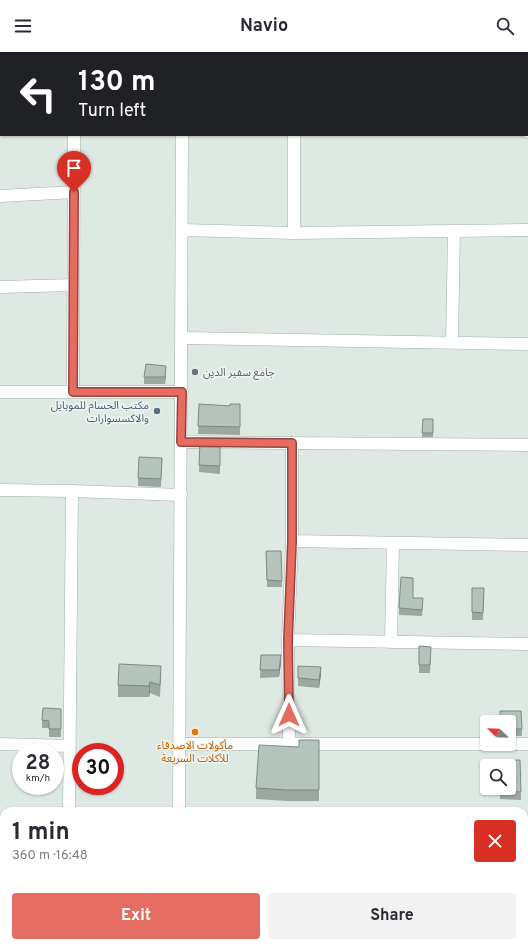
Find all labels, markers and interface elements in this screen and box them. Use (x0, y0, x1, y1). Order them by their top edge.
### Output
icon: menu (12, 15, 34, 37)
text: Navio (240, 15, 288, 38)
icon: search (494, 15, 516, 37)
text: 130 m (78, 65, 156, 101)
icon: left (12, 68, 64, 120)
text: Turn left (78, 100, 146, 123)
pin (57, 151, 91, 192)
icon: arrive (63, 157, 85, 179)
place label: جامع سفير الدين (203, 366, 275, 380)
marker: جامع سفير الدين (190, 367, 200, 377)
place label: مكتب الحسام للموبايل والاكسسوارات (51, 399, 149, 426)
marker: مكتب الحسام للموبايل والاكسسوارات (152, 406, 162, 416)
position arrow (268, 694, 310, 736)
north arrow (480, 715, 516, 751)
map controls (480, 715, 516, 795)
marker: مأكولات الاصدقاء للأكلات السريعة (190, 727, 200, 737)
place label: مأكولات الاصدقاء للأكلات السريعة (157, 739, 233, 766)
speed limit sign: 30 (72, 743, 124, 795)
text: 28 (26, 751, 50, 777)
button: search (480, 759, 516, 795)
text: km/h (26, 772, 50, 785)
text: 1 min (12, 818, 70, 848)
button: close (474, 820, 516, 862)
text: 360 m · 16:48 (12, 848, 88, 864)
button: Exit (12, 893, 260, 939)
button: Share (268, 893, 516, 939)

